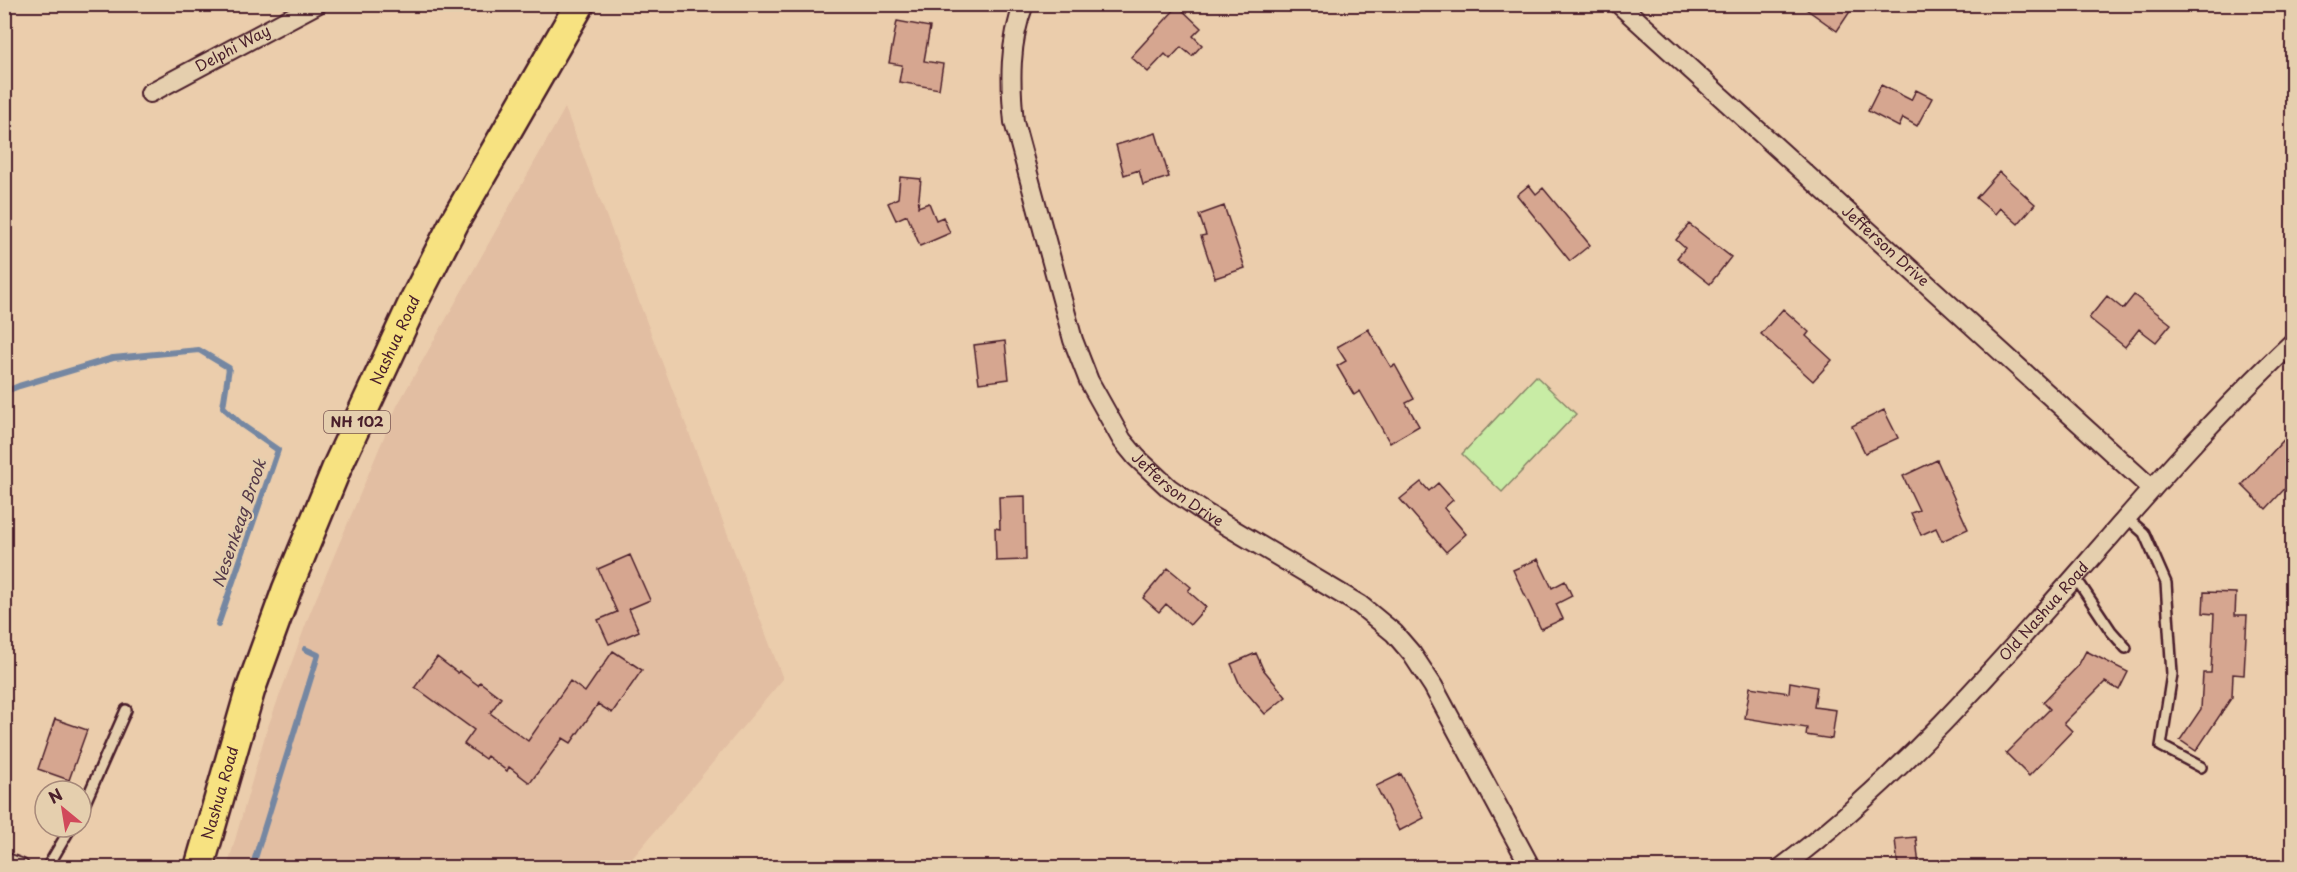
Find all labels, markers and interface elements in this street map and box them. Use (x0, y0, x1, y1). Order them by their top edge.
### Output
street label: Delphi Way (191, 18, 274, 77)
street label: Jefferson Drive (1837, 199, 1935, 291)
street label: Nashua Road (364, 291, 425, 388)
road number: NH 102 (324, 411, 390, 433)
street label: Jefferson Drive (1127, 446, 1229, 531)
water label: Nesenkeag Brook (205, 455, 272, 590)
street label: Old Nashua Road (1993, 556, 2093, 666)
street label: Nashua Road (195, 743, 244, 842)
north arrow (33, 779, 93, 839)
text: N (44, 782, 66, 809)

